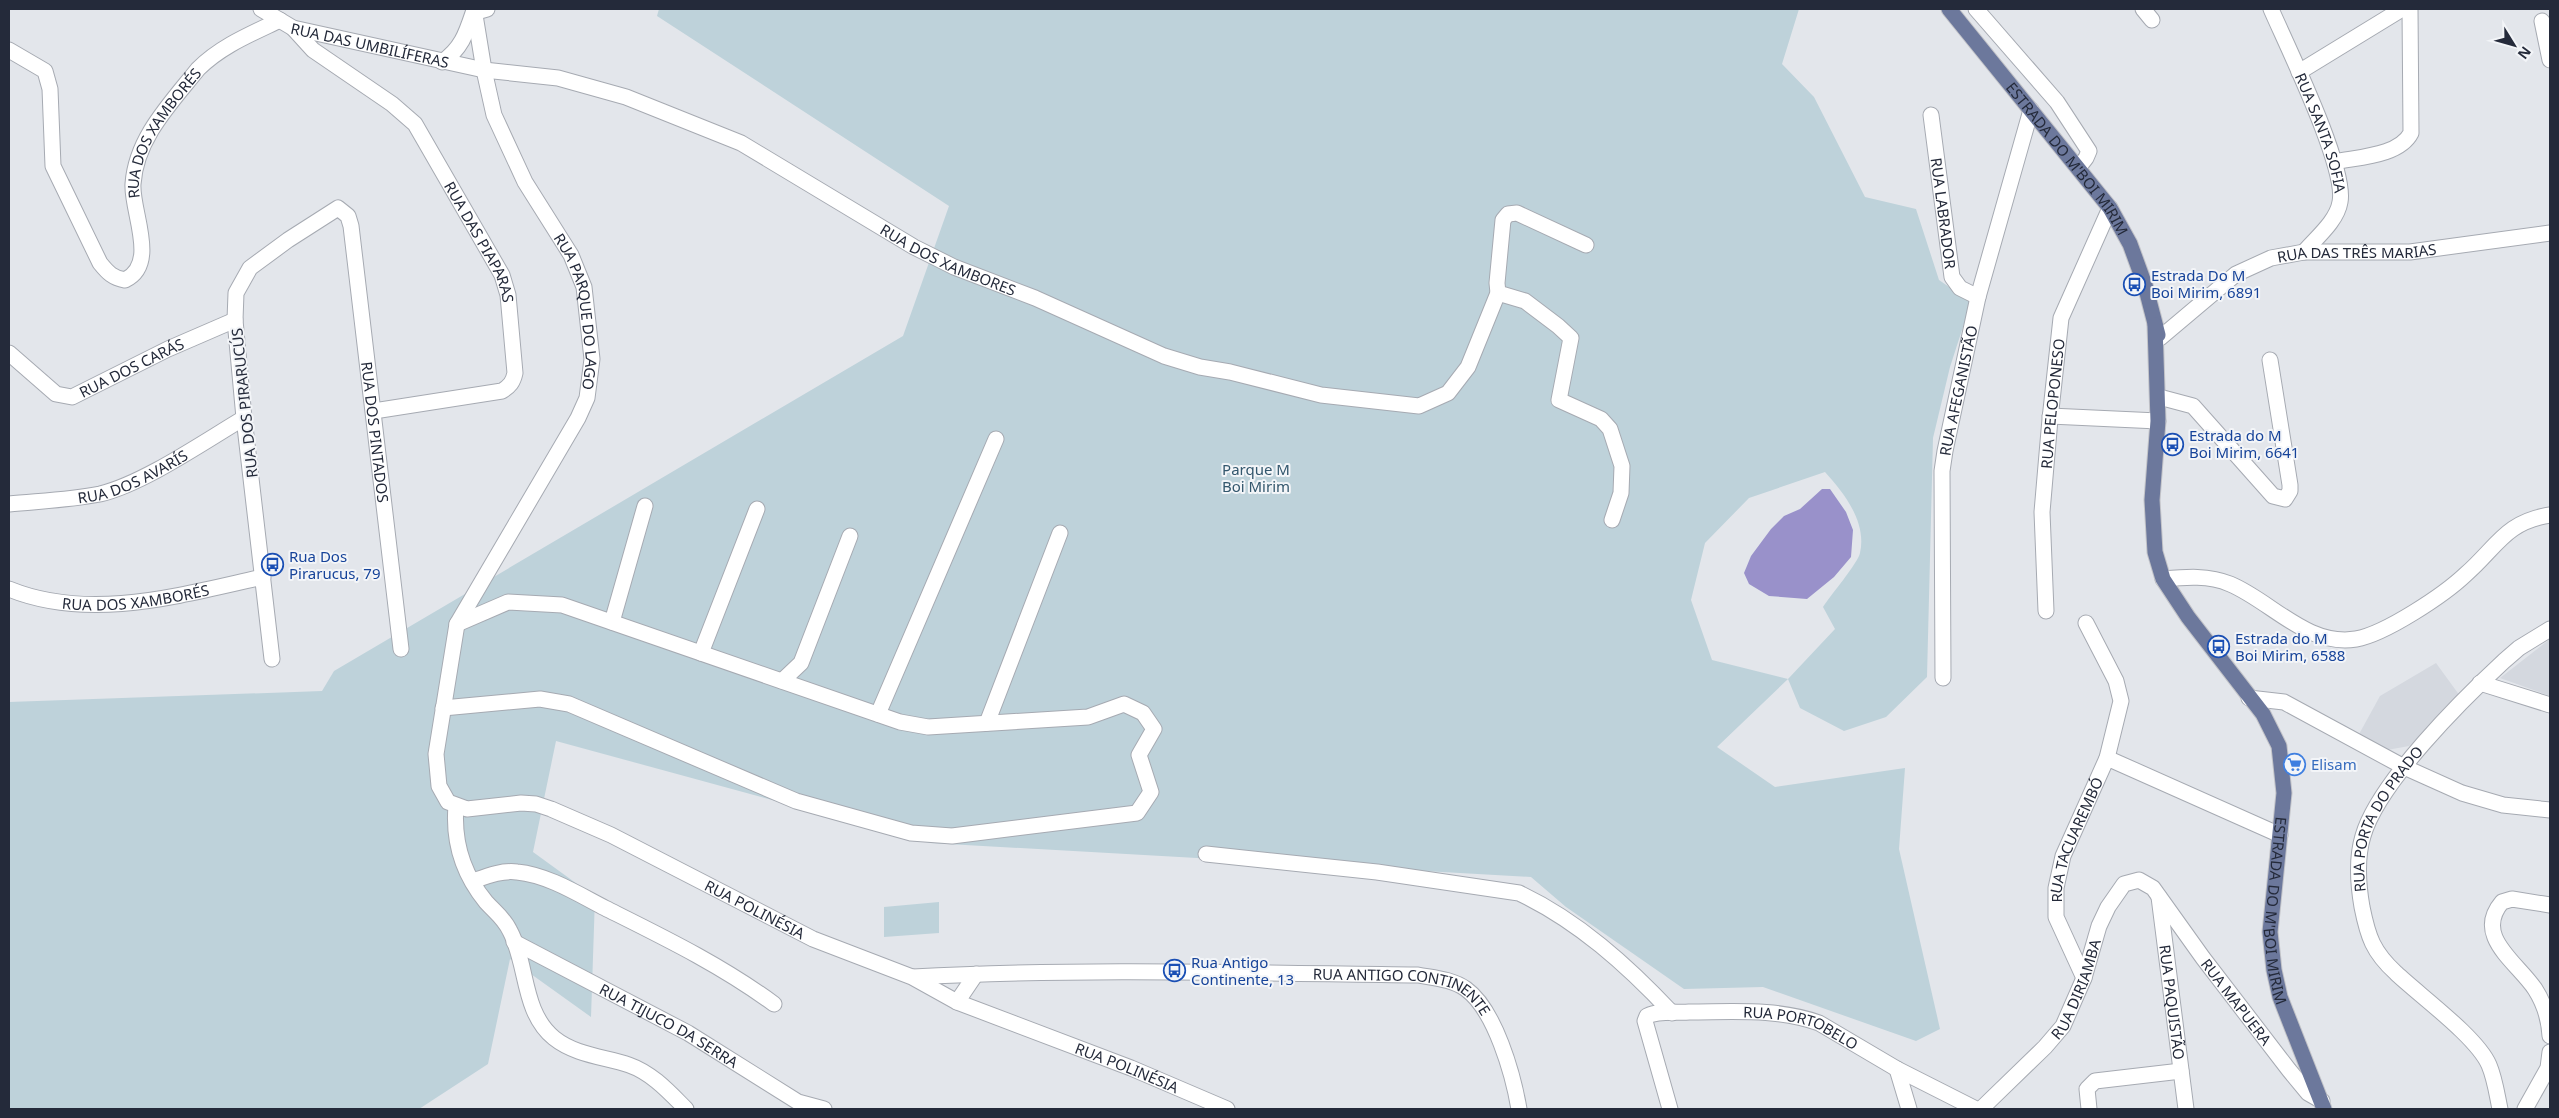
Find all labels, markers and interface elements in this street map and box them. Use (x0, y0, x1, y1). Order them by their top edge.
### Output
street label: RUA DAS UMBILÍFERAS (289, 18, 451, 72)
north arrow (2489, 20, 2539, 70)
text: N (2514, 43, 2536, 63)
street label: RUA DOS XAMBORÉS (123, 63, 205, 199)
street label: RUA SANTA SOFIA (2291, 70, 2351, 195)
street label: ESTRADA DO M'BOI MIRIM (2002, 78, 2133, 239)
street label: RUA LABRADOR (1927, 156, 1961, 271)
street label: RUA DAS PIAPARAS (440, 178, 519, 303)
street label: RUA DOS XAMBORES (877, 219, 1019, 300)
street label: RUA PARQUE DO LAGO (550, 229, 602, 391)
street label: RUA DAS TRÊS MARIAS (2275, 239, 2438, 267)
place label: Estrada Do M Boi Mirim, 6891 (2151, 265, 2261, 302)
bus stop icon: Estrada Do M Boi Mirim, 6891 (2123, 272, 2147, 296)
street label: RUA AFEGANISTÃO (1934, 323, 1982, 457)
street label: RUA DOS PIRARUCÚS (226, 327, 262, 479)
street label: RUA DOS CARÁS (76, 333, 187, 402)
street label: RUA PELOPONESO (2036, 337, 2069, 470)
street label: RUA DOS PINTADOS (357, 360, 394, 504)
place label: Estrada do M Boi Mirim, 6641 (2189, 425, 2299, 462)
bus stop icon: Estrada do M Boi Mirim, 6641 (2161, 432, 2185, 456)
street label: RUA DOS AVARÍS (76, 445, 191, 508)
park label: Parque M Boi Mirim (1222, 459, 1290, 496)
place label: Rua Dos Pirarucus, 79 (289, 546, 380, 583)
bus stop icon: Rua Dos Pirarucus, 79 (261, 553, 285, 577)
street label: RUA DOS XAMBORÉS (61, 579, 211, 615)
place label: Estrada do M Boi Mirim, 6588 (2235, 628, 2345, 665)
bus stop icon: Estrada do M Boi Mirim, 6588 (2207, 635, 2231, 659)
street label: RUA PORTA DO PRADO (2348, 741, 2427, 893)
supermarket icon: Elisam (2283, 752, 2307, 776)
place label: Elisam (2311, 754, 2357, 774)
street label: RUA TACUAREMBÓ (2045, 774, 2107, 903)
street label: ESTRADA DO M'BOI MIRIM (2260, 816, 2292, 1007)
street label: RUA POLINÉSIA (701, 875, 809, 943)
street label: RUA DIRIAMBA (2046, 936, 2105, 1043)
street label: RUA PAQUISTÃO (2155, 944, 2190, 1061)
place label: Rua Antigo Continente, 13 (1191, 952, 1294, 989)
street label: RUA MAPUERA (2197, 954, 2276, 1049)
bus stop icon: Rua Antigo Continente, 13 (1163, 959, 1187, 983)
street label: RUA ANTIGO CONTINENTE (1313, 964, 1495, 1019)
street label: RUA TIJUCO DA SERRA (596, 979, 743, 1072)
street label: RUA PORTOBELO (1743, 1002, 1862, 1054)
street label: RUA POLINÉSIA (1072, 1038, 1182, 1097)

